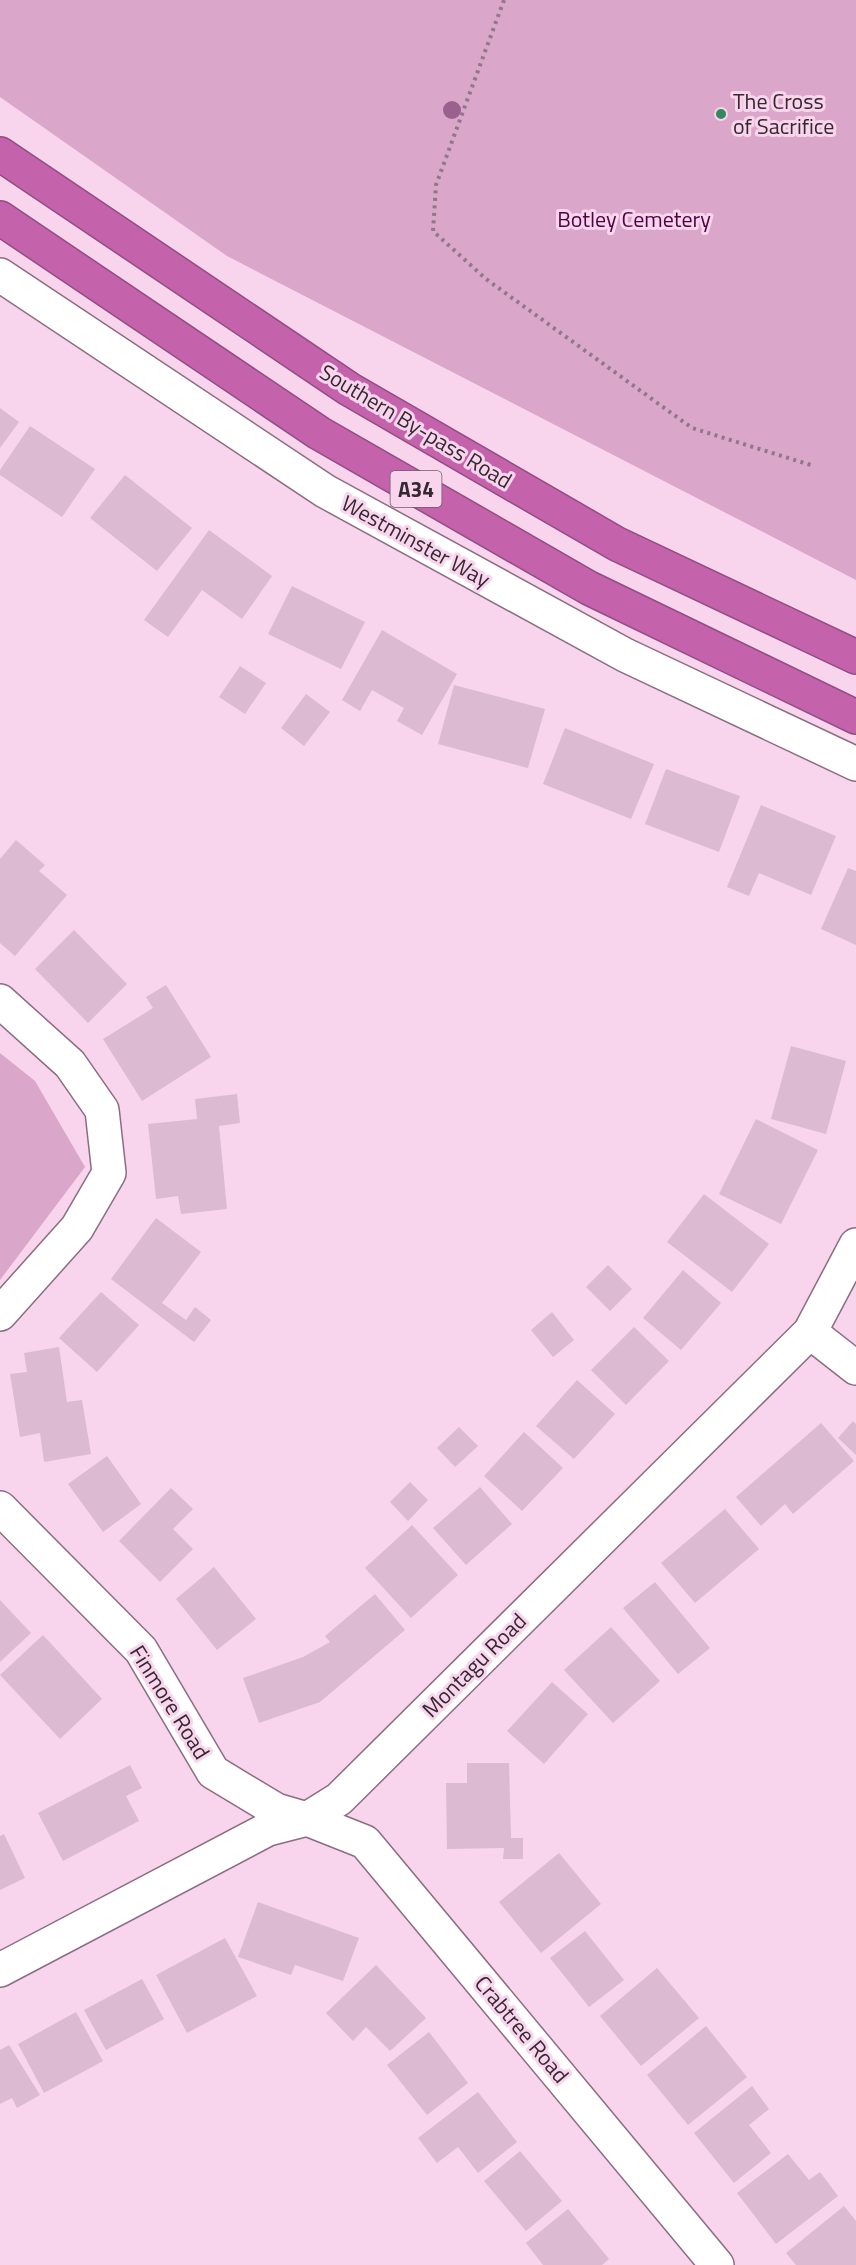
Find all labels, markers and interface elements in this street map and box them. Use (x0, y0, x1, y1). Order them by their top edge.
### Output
place label: The Cross of Sacrifice (733, 84, 834, 143)
marker: The Cross of Sacrifice (714, 107, 728, 121)
park label: Botley Cemetery (557, 202, 711, 236)
street label: Southern By-pass Road (313, 355, 519, 497)
road number: A34 (390, 471, 442, 507)
street label: Westminster Way (335, 486, 497, 596)
street label: Montagu Road (414, 1605, 534, 1725)
street label: Finmore Road (121, 1638, 219, 1766)
street label: Crabtree Road (467, 1968, 577, 2090)

